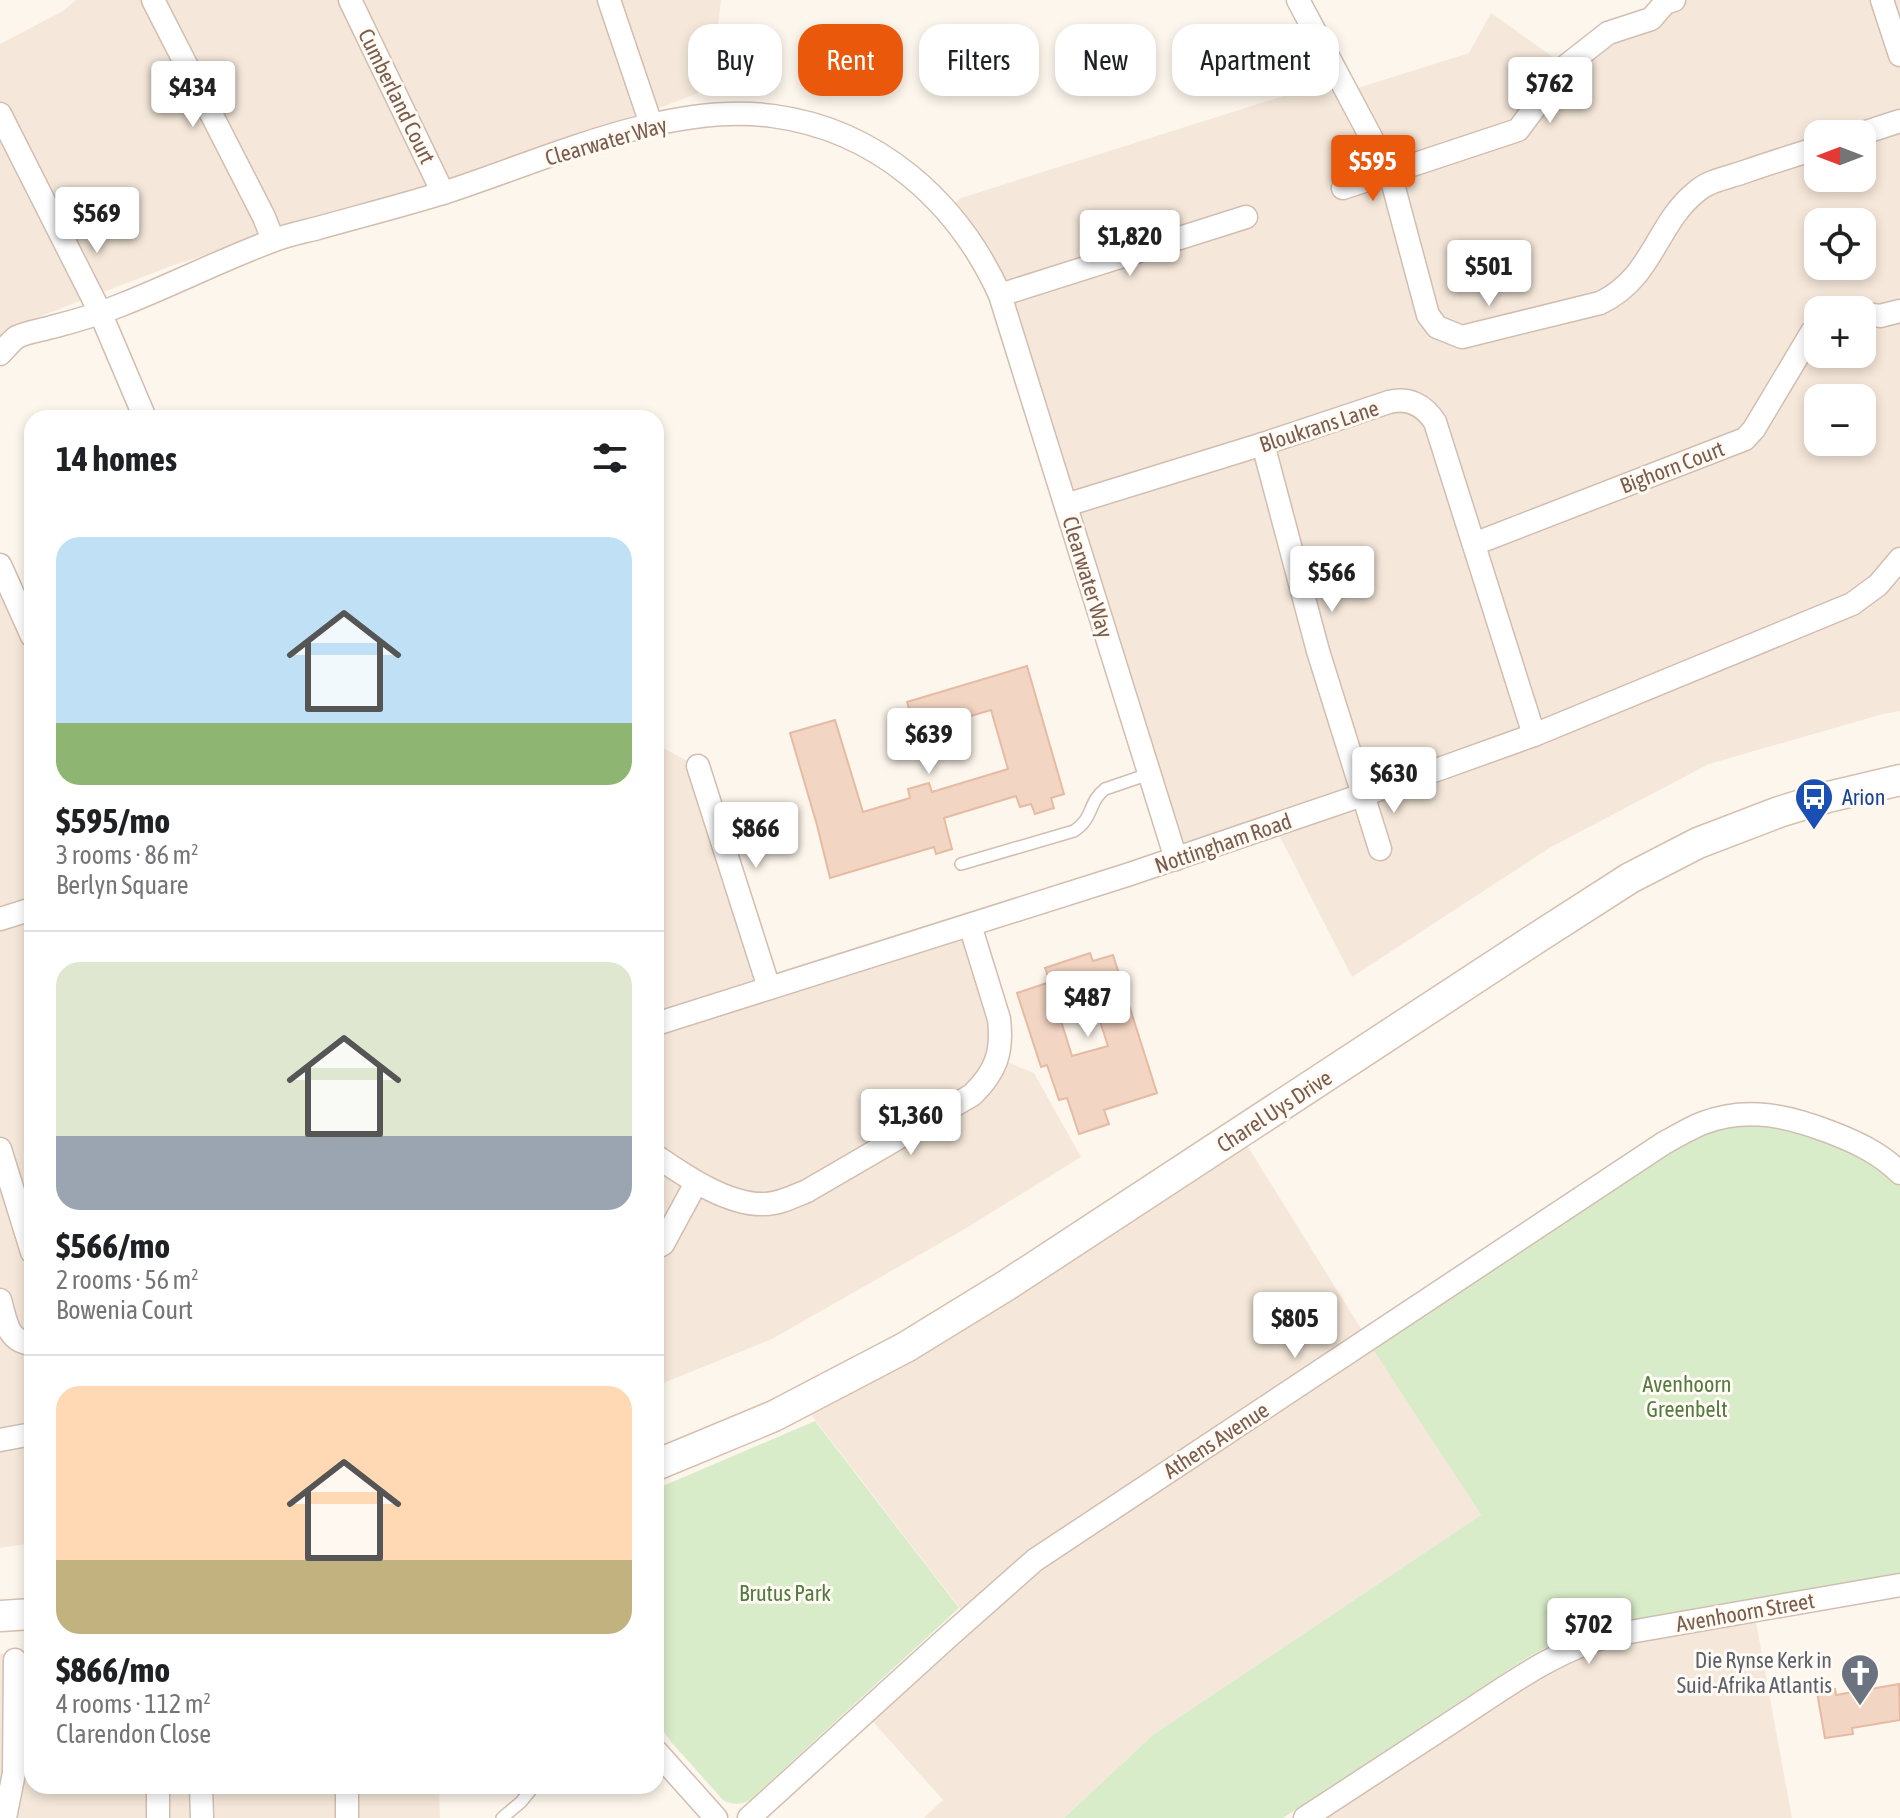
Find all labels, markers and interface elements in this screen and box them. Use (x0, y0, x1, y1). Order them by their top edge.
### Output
street label: Cumberland Court (353, 24, 441, 168)
chip: Buy (688, 24, 782, 96)
chip: Rent (798, 24, 903, 96)
chip: Filters (919, 24, 1039, 96)
chip: New (1055, 24, 1156, 96)
chip: Apartment (1172, 24, 1339, 96)
pin: $762 (1503, 57, 1597, 125)
pin: $434 (146, 61, 240, 129)
text: $762 (1526, 68, 1574, 98)
text: $434 (169, 72, 217, 102)
street label: Clearwater Way (542, 111, 670, 171)
north arrow (1804, 120, 1876, 192)
map controls (1804, 120, 1876, 456)
pin: $595 (1326, 135, 1420, 203)
text: $595 (1349, 146, 1397, 176)
pin: $569 (50, 187, 144, 255)
text: $569 (73, 198, 121, 228)
button: locate (1804, 208, 1876, 280)
pin: $1,820 (1065, 210, 1195, 278)
text: $1,820 (1098, 221, 1162, 251)
pin: $501 (1442, 240, 1536, 308)
text: $501 (1465, 251, 1513, 281)
button: + (1804, 296, 1876, 368)
button: − (1804, 384, 1876, 456)
street label: Bloukrans Lane (1256, 395, 1382, 457)
street label: Bighorn Court (1616, 435, 1728, 499)
icon: filters (588, 436, 632, 480)
text: 14 homes (56, 439, 177, 478)
street label: Clearwater Way (1057, 513, 1119, 641)
pin: $566 (1285, 546, 1379, 614)
text: $566 (1308, 557, 1356, 587)
icon: home (272, 589, 416, 733)
pin: $639 (882, 708, 976, 776)
text: $639 (905, 719, 953, 749)
pin: $630 (1347, 747, 1441, 815)
text: $630 (1370, 758, 1418, 788)
bus stop icon: Arion (1793, 776, 1835, 831)
place label: Arion (1842, 784, 1885, 810)
text: $595/mo (56, 801, 170, 840)
pin: $866 (709, 802, 803, 870)
street label: Nottingham Road (1151, 807, 1295, 879)
text: $866 (732, 813, 780, 843)
text: 3 rooms · 86 m² (56, 840, 198, 870)
text: Berlyn Square (56, 870, 189, 900)
pin: $487 (1041, 971, 1135, 1039)
text: $487 (1064, 982, 1112, 1012)
icon: home (272, 1014, 416, 1158)
street label: Charel Uys Drive (1212, 1064, 1336, 1158)
pin: $1,360 (846, 1089, 976, 1157)
text: $1,360 (879, 1100, 943, 1130)
text: $566/mo (56, 1226, 170, 1265)
text: 2 rooms · 56 m² (56, 1265, 198, 1295)
pin: $805 (1248, 1292, 1342, 1360)
text: Bowenia Court (56, 1295, 193, 1325)
text: $805 (1271, 1303, 1319, 1333)
park label: Avenhoorn Greenbelt (1643, 1371, 1731, 1422)
street label: Athens Avenue (1159, 1396, 1273, 1484)
icon: home (272, 1438, 416, 1582)
park label: Brutus Park (739, 1580, 831, 1606)
street label: Avenhoorn Street (1674, 1587, 1816, 1637)
pin: $702 (1542, 1598, 1636, 1666)
text: $702 (1565, 1609, 1613, 1639)
place label: Die Rynse Kerk in Suid-Afrika Atlantis (1677, 1647, 1832, 1698)
text: $866/mo (56, 1650, 170, 1689)
church icon: Die Rynse Kerk in Suid-Afrika Atlantis (1839, 1652, 1881, 1707)
text: 4 rooms · 112 m² (56, 1689, 211, 1719)
text: Clarendon Close (56, 1719, 211, 1749)

